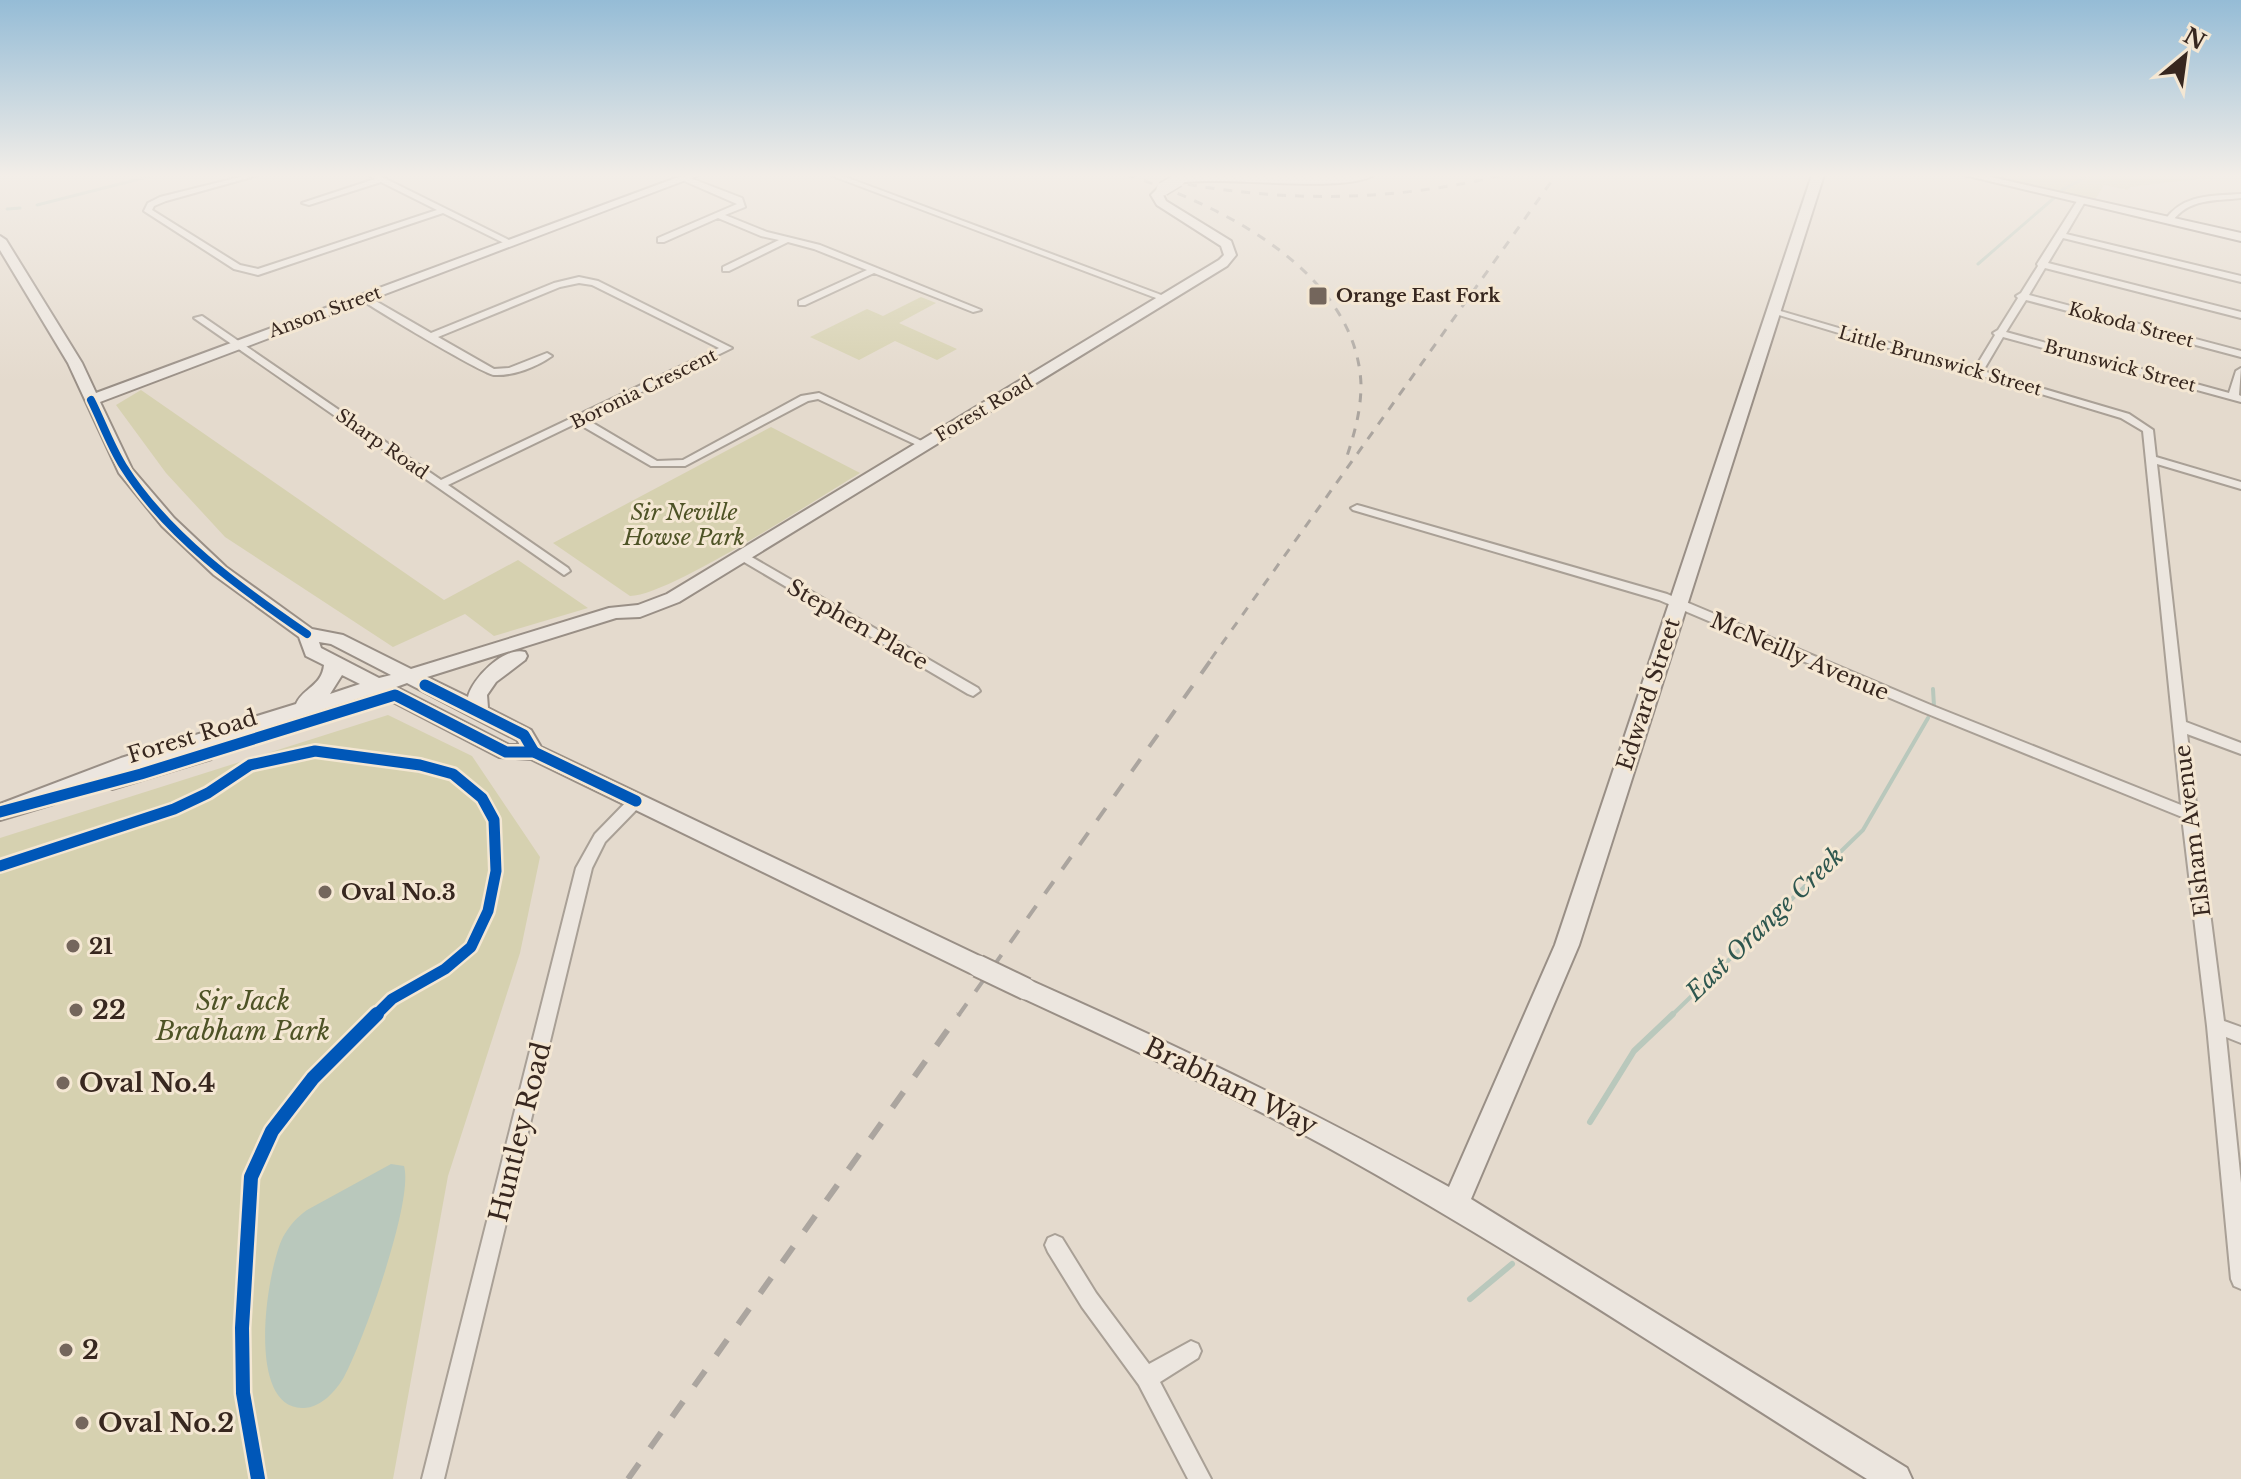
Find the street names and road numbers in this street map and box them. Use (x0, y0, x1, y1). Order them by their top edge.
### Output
street label: Anson Street (265, 281, 384, 343)
street label: Kokoda Street (2066, 298, 2196, 352)
street label: Little Brunswick Street (1836, 321, 2044, 401)
street label: Brunswick Street (2042, 335, 2198, 397)
street label: Boronia Crescent (567, 344, 721, 434)
street label: Forest Road (931, 371, 1037, 447)
street label: Sharp Road (332, 404, 432, 484)
street label: Stephen Place (783, 573, 933, 676)
street label: McNeilly Avenue (1706, 607, 1893, 706)
street label: Edward Street (1611, 614, 1686, 774)
street label: Forest Road (124, 704, 260, 769)
street label: Elsham Avenue (2169, 743, 2216, 919)
street label: Brabham Way (1139, 1030, 1323, 1142)
street label: Huntley Road (482, 1039, 558, 1225)

